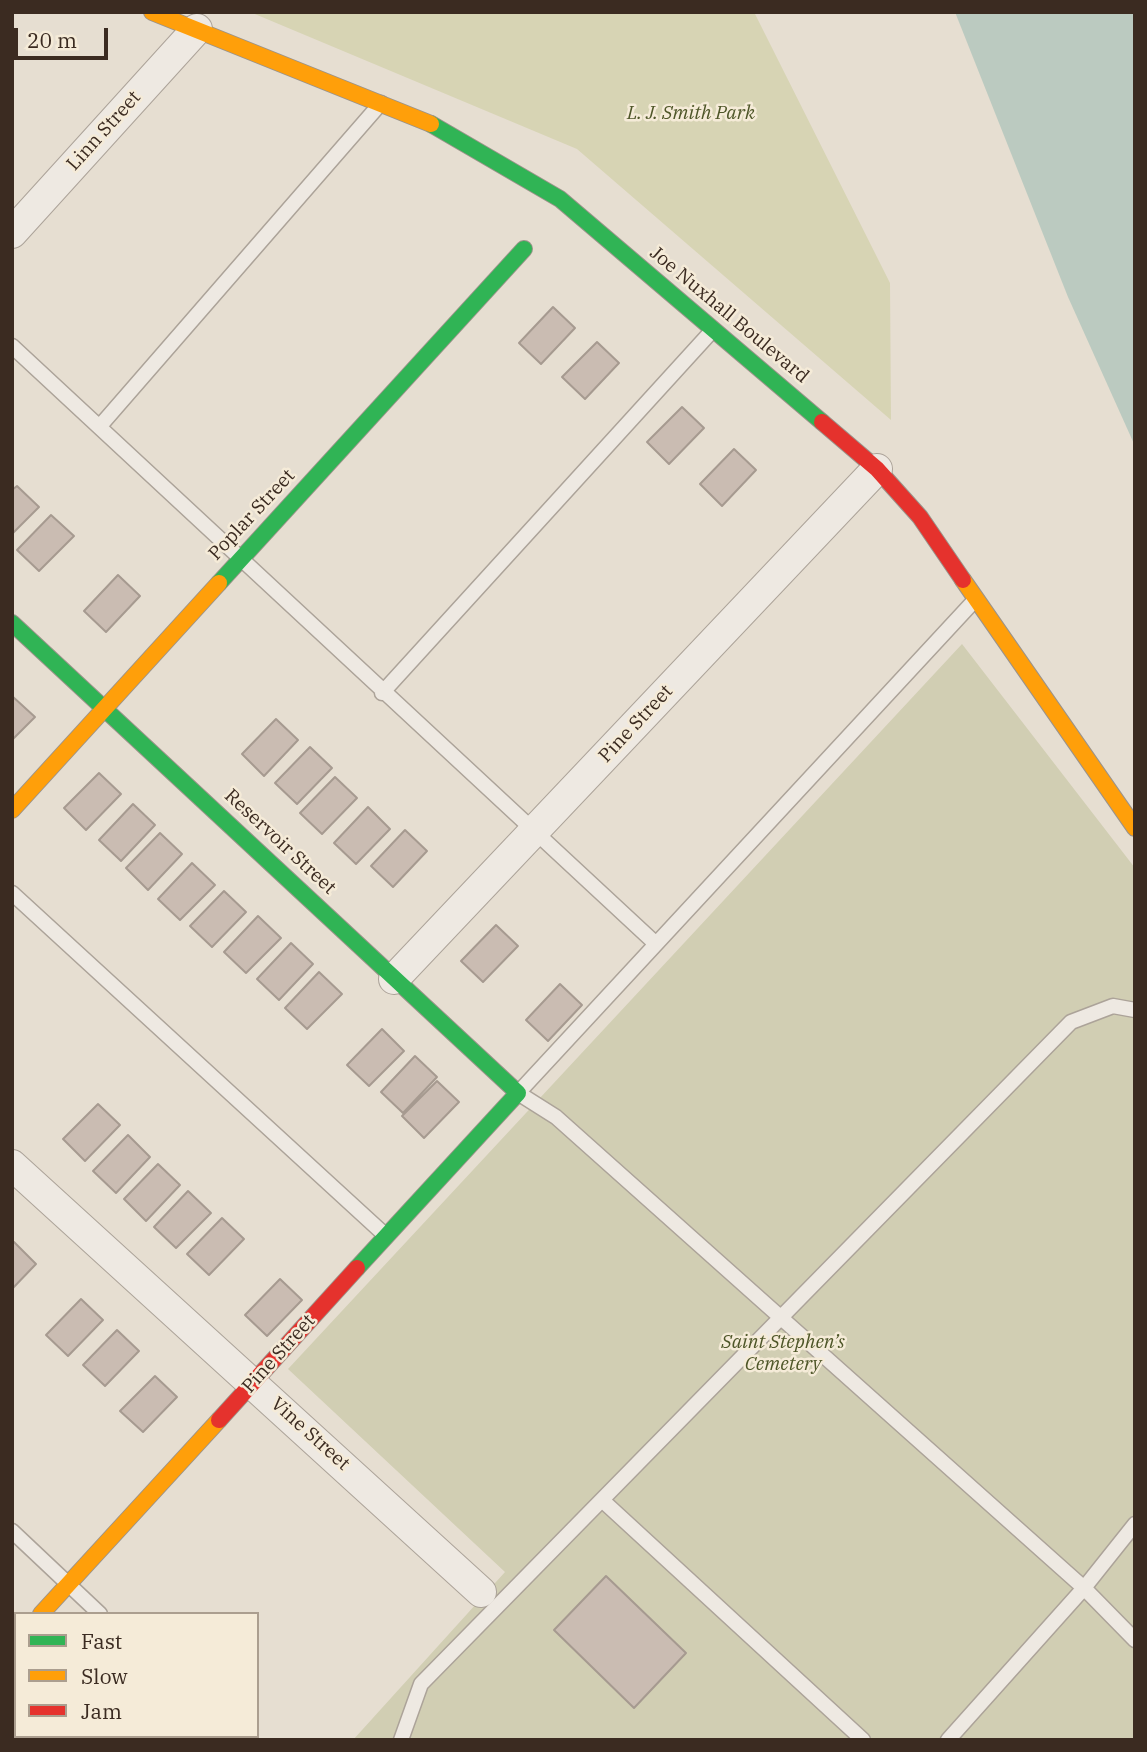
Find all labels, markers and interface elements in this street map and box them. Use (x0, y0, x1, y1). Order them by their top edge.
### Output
scale bar (18, 14, 112, 58)
text: 20 m (27, 26, 77, 54)
street label: Linn Street (62, 86, 146, 176)
park label: L. J. Smith Park (627, 103, 755, 125)
street label: Joe Nuxhall Boulevard (645, 242, 813, 388)
street label: Poplar Street (204, 465, 300, 565)
street label: Pine Street (594, 680, 678, 768)
street label: Reservoir Street (220, 785, 340, 899)
street label: Pine Street (238, 1310, 320, 1398)
park label: Saint Stephen’s Cemetery (721, 1332, 845, 1376)
street label: Vine Street (266, 1393, 354, 1475)
legend (14, 1612, 259, 1738)
text: Fast (81, 1627, 122, 1655)
text: Slow (81, 1662, 128, 1690)
text: Jam (81, 1697, 122, 1725)

